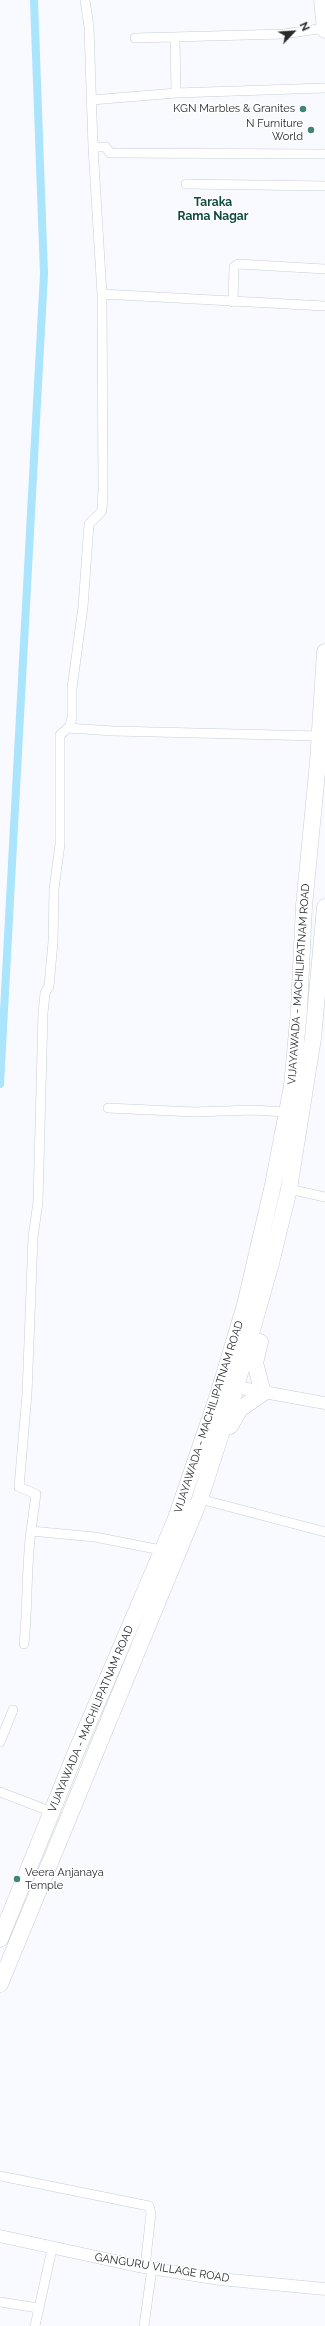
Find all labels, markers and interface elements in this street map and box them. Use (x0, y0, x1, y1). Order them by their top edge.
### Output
north arrow (273, 12, 313, 52)
text: N (297, 20, 312, 33)
place label: KGN Marbles & Granites (173, 102, 295, 116)
marker: KGN Marbles & Granites (298, 104, 308, 114)
place label: N Furniture World (246, 117, 303, 143)
marker: N Furniture World (306, 125, 316, 135)
district label: Taraka Rama Nagar (178, 195, 248, 223)
street label: VIJAYAWADA - MACHILIPATNAM ROAD (285, 883, 313, 1085)
street label: VIJAYAWADA - MACHILIPATNAM ROAD (172, 1319, 246, 1515)
street label: VIJAYAWADA - MACHILIPATNAM ROAD (46, 1624, 136, 1814)
place label: Veera Anjanaya Temple (25, 1866, 104, 1892)
marker: Veera Anjanaya Temple (12, 1874, 22, 1884)
street label: GANGURU VILLAGE ROAD (94, 2251, 230, 2285)

